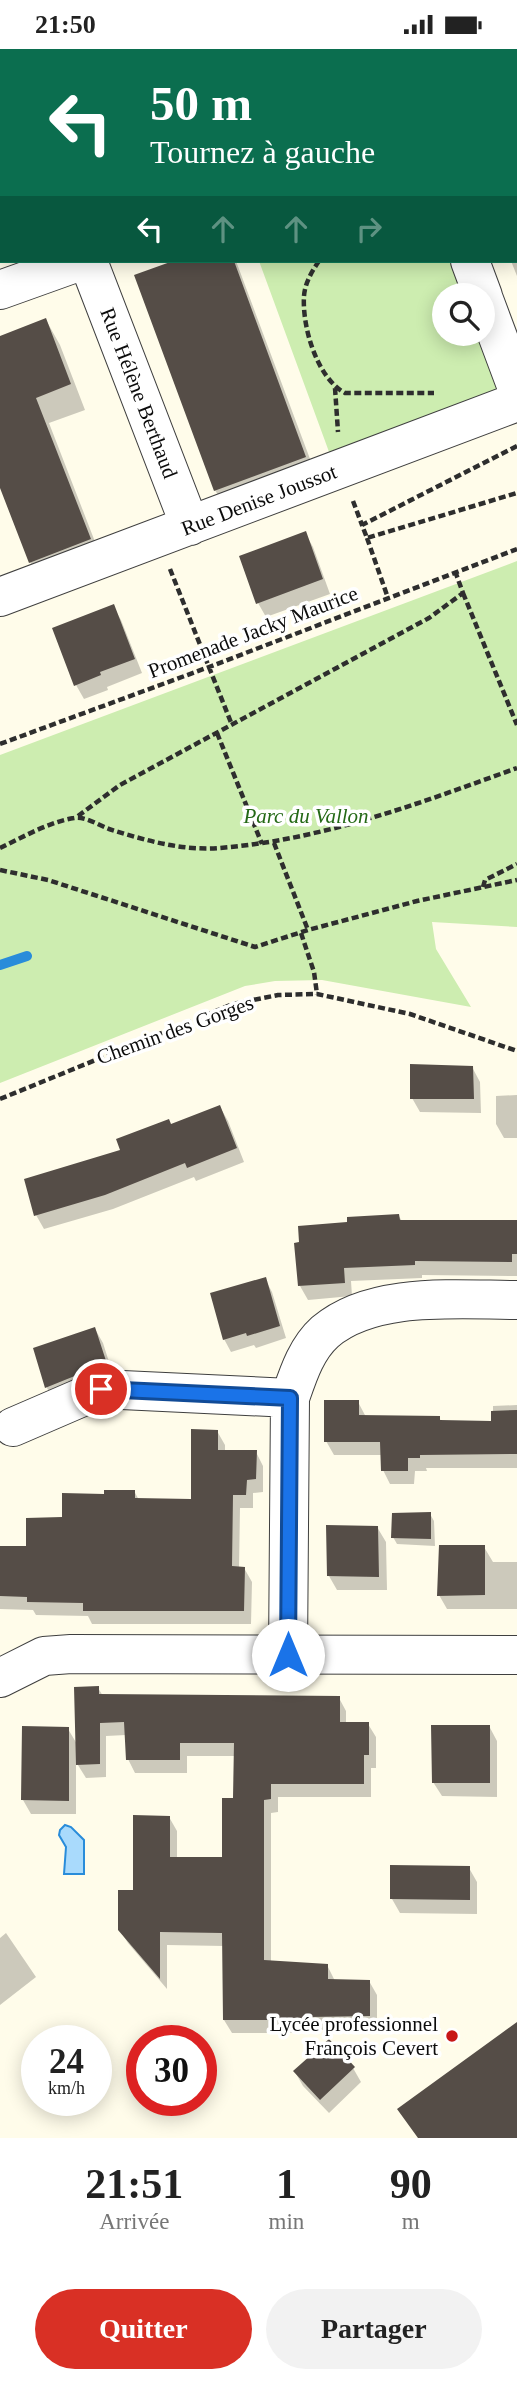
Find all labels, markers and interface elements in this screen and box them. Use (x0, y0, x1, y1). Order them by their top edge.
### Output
text: 21:50 (35, 10, 96, 39)
text: 50 m (150, 76, 252, 131)
icon: left (35, 77, 126, 168)
text: Tournez à gauche (150, 134, 375, 170)
icon: left (131, 210, 169, 248)
icon: ahead (204, 210, 242, 248)
icon: ahead (277, 210, 315, 248)
icon: right (350, 210, 388, 248)
map controls (432, 283, 495, 346)
button: search (432, 283, 495, 346)
street label: Rue Hélène Berthaud (95, 304, 183, 482)
street label: Rue Denise Joussot (178, 459, 340, 541)
street label: Promenade Jacky Maurice (145, 581, 361, 683)
park label: Parc du Vallon (242, 804, 369, 828)
street label: Chemin des Gorges (93, 990, 257, 1070)
pin (71, 1359, 131, 1419)
icon: arrive (82, 1370, 120, 1408)
position arrow (251, 1618, 325, 1692)
place label: Lycée professionnel François Cevert (269, 2012, 438, 2060)
speed limit sign: 30 (126, 2025, 217, 2116)
marker: Lycée professionnel François Cevert (444, 2028, 460, 2044)
text: 24 (49, 2042, 84, 2081)
text: km/h (48, 2078, 85, 2098)
text: 21:51 (85, 2161, 183, 2207)
text: 1 (276, 2161, 297, 2207)
text: 90 (390, 2161, 432, 2207)
text: Arrivée (99, 2209, 169, 2234)
text: min (269, 2209, 304, 2234)
text: m (402, 2209, 420, 2234)
button: Quitter (35, 2289, 252, 2369)
button: Partager (266, 2289, 482, 2369)

